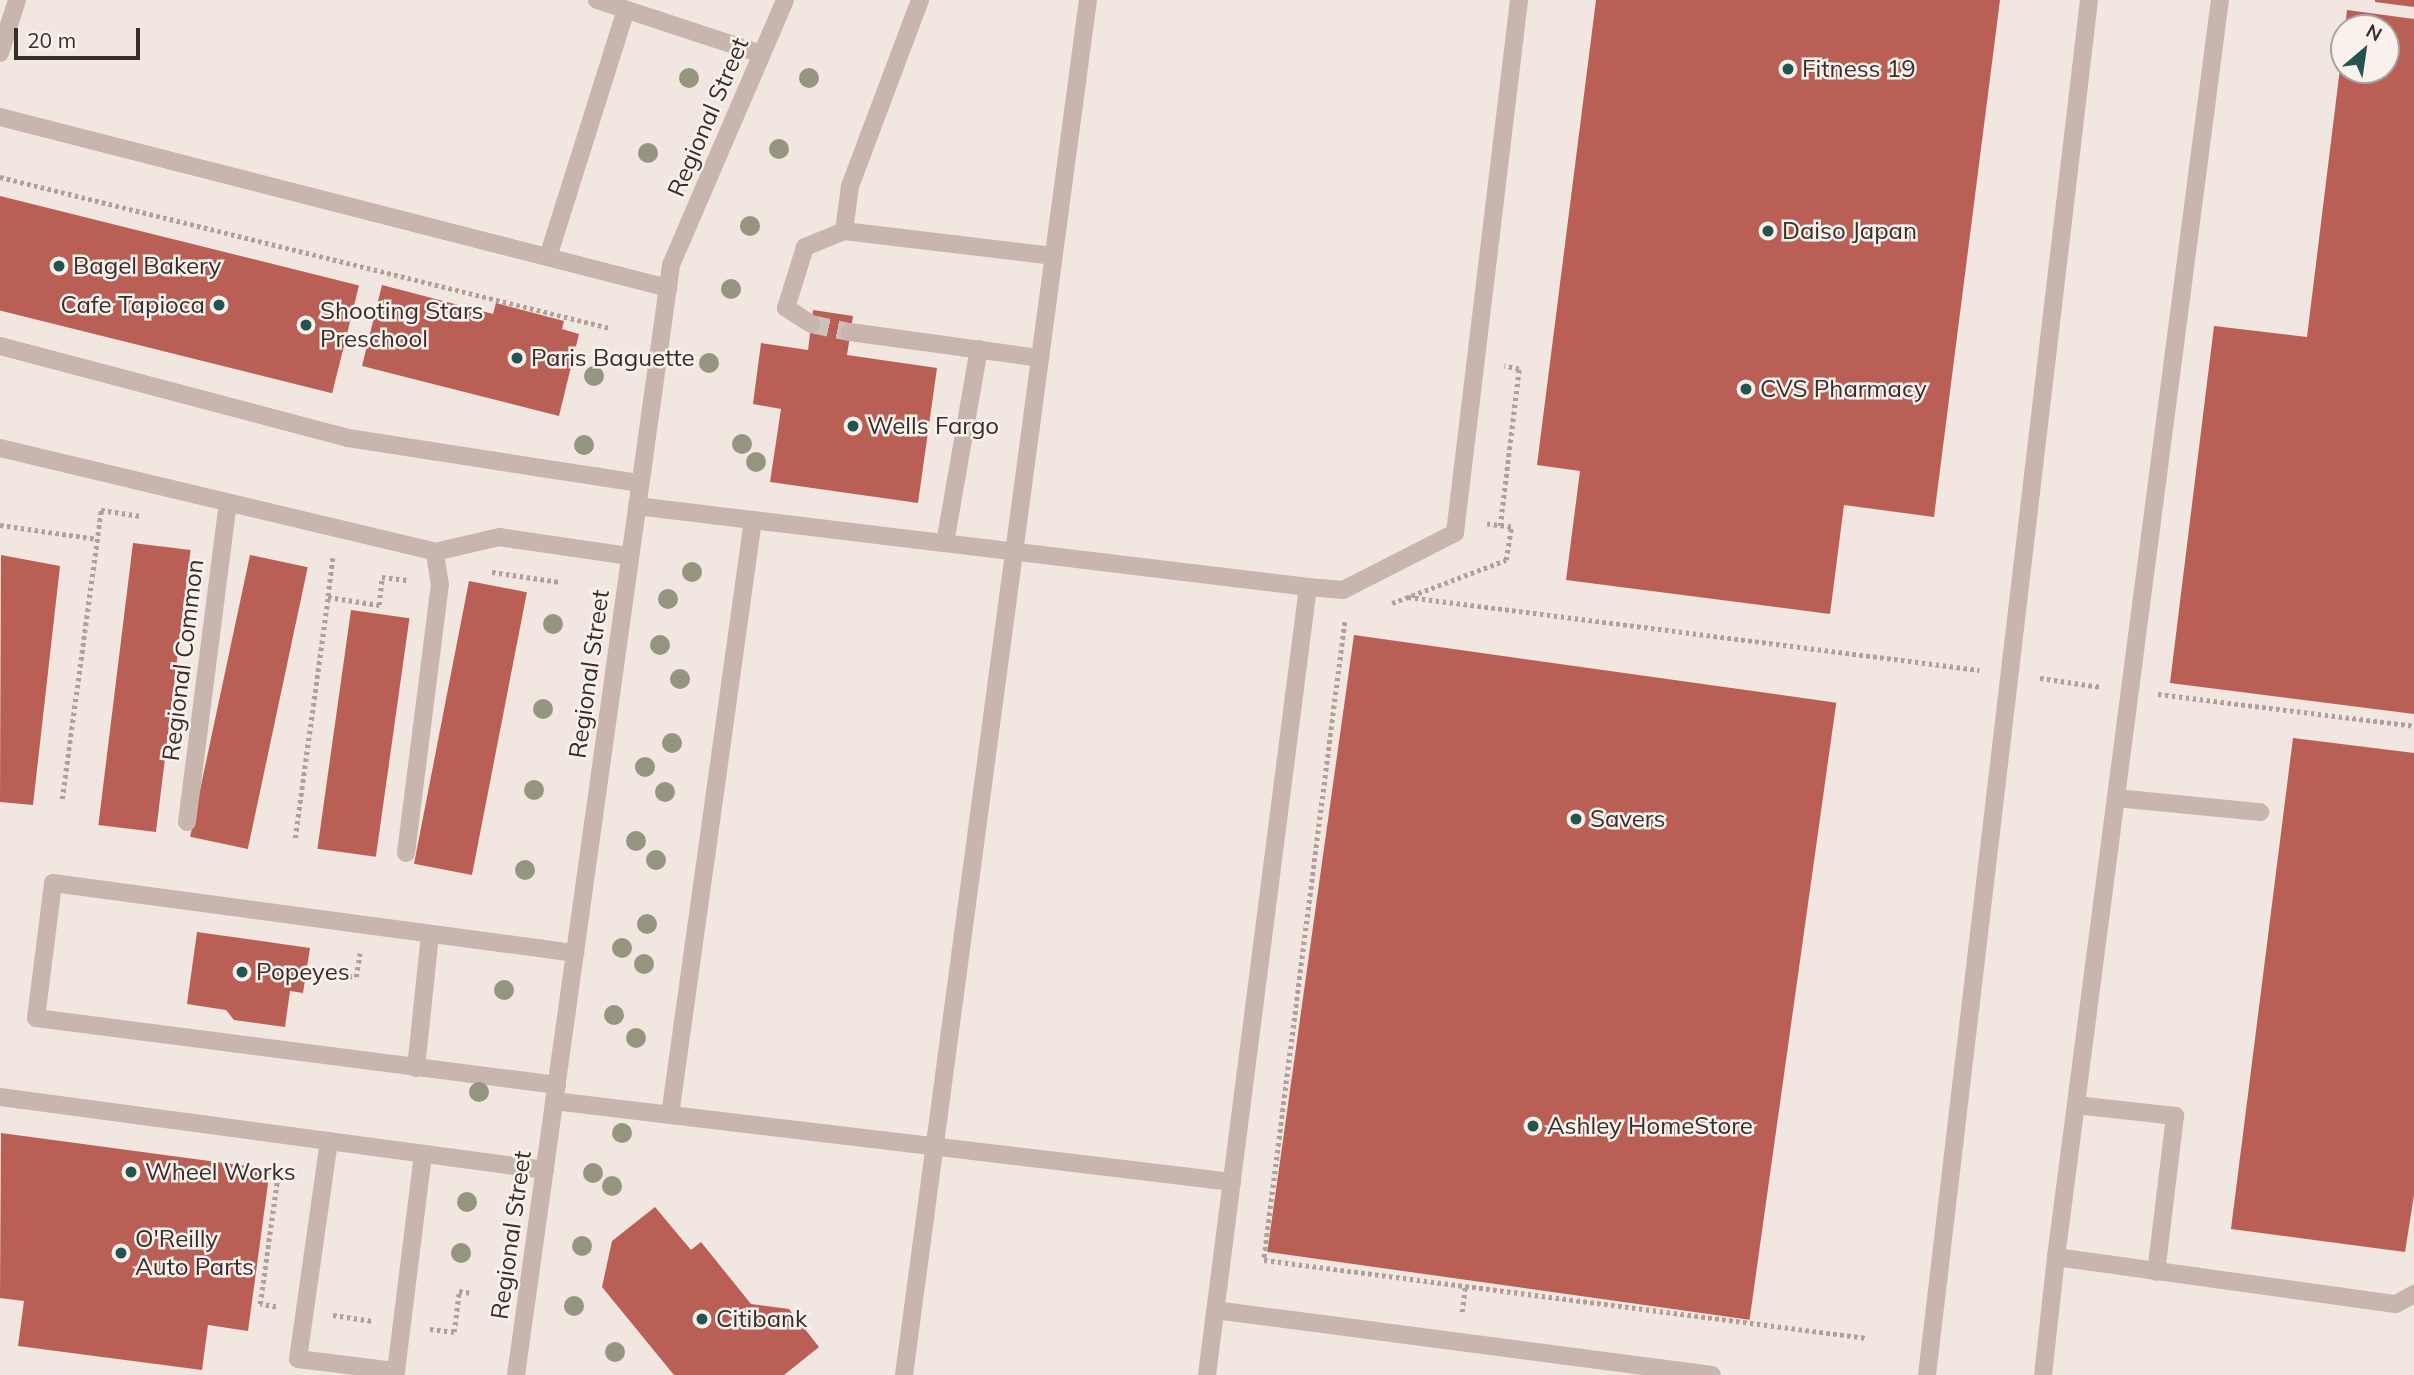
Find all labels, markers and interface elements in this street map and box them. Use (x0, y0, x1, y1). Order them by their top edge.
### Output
scale bar (18, 14, 144, 58)
north arrow (2330, 14, 2400, 84)
text: N (2362, 18, 2386, 46)
text: 20 m (27, 27, 76, 53)
street label: Regional Street (662, 33, 754, 201)
place label: Fitness 19 (1802, 55, 1916, 83)
marker: Fitness 19 (1780, 61, 1796, 77)
place label: Daiso Japan (1782, 217, 1917, 245)
marker: Daiso Japan (1760, 223, 1776, 239)
place label: Bagel Bakery (73, 252, 221, 280)
marker: Bagel Bakery (51, 258, 67, 274)
place label: Cafe Tapioca (60, 291, 205, 319)
marker: Cafe Tapioca (211, 297, 227, 313)
place label: Shooting Stars Preschool (320, 297, 483, 353)
marker: Shooting Stars Preschool (298, 317, 314, 333)
place label: Paris Baguette (531, 344, 695, 372)
marker: Paris Baguette (509, 350, 525, 366)
place label: CVS Pharmacy (1760, 375, 1927, 403)
marker: CVS Pharmacy (1738, 381, 1754, 397)
place label: Wells Fargo (867, 412, 999, 440)
marker: Wells Fargo (845, 418, 861, 434)
street label: Regional Common (156, 558, 210, 762)
street label: Regional Street (563, 588, 615, 760)
place label: Savers (1590, 805, 1665, 833)
marker: Savers (1568, 811, 1584, 827)
place label: Popeyes (256, 958, 350, 986)
marker: Popeyes (234, 964, 250, 980)
place label: Ashley HomeStore (1547, 1112, 1753, 1140)
marker: Ashley HomeStore (1525, 1118, 1541, 1134)
street label: Regional Street (485, 1149, 537, 1321)
place label: Wheel Works (145, 1158, 296, 1186)
marker: Wheel Works (123, 1164, 139, 1180)
place label: O'Reilly Auto Parts (135, 1225, 254, 1281)
marker: O'Reilly Auto Parts (113, 1245, 129, 1261)
place label: Citibank (716, 1305, 807, 1333)
marker: Citibank (694, 1311, 710, 1327)

